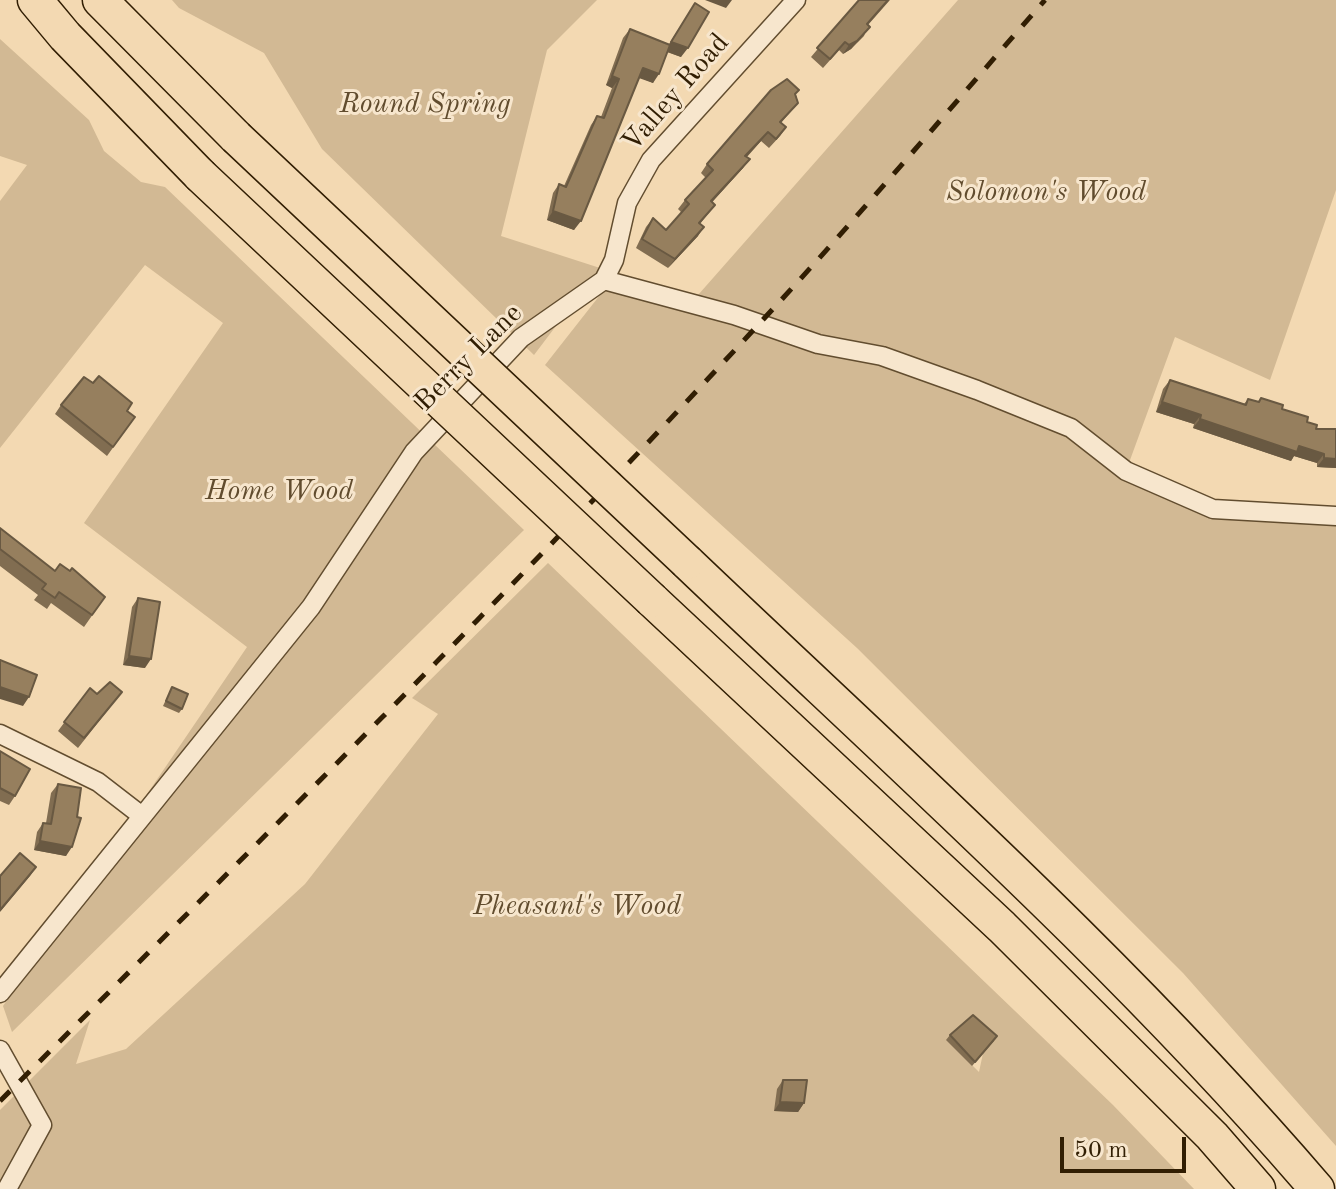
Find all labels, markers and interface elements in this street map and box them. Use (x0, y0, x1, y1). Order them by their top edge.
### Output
street label: Valley Road (615, 27, 737, 159)
park label: Round Spring (339, 88, 511, 122)
park label: Solomon's Wood (946, 176, 1146, 210)
street label: Berry Lane (408, 297, 530, 419)
park label: Home Wood (205, 475, 353, 509)
park label: Pheasant's Wood (473, 890, 681, 924)
scale bar (1064, 1121, 1190, 1171)
text: 50 m (1074, 1139, 1128, 1163)

